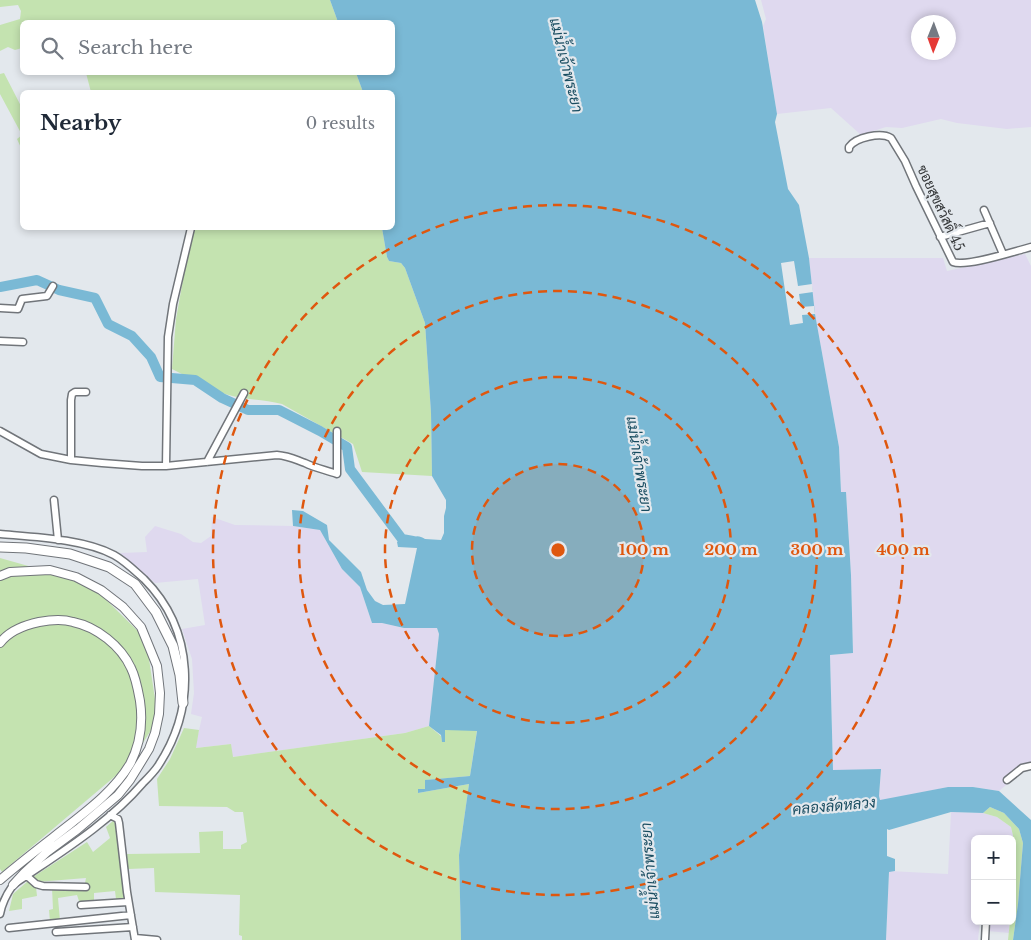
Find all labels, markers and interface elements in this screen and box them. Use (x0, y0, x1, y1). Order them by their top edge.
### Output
water label: แม่น้ำเจ้าพระยา (546, 15, 590, 114)
north arrow (911, 15, 956, 60)
search box (20, 20, 395, 75)
icon: search (38, 34, 66, 62)
text: Search here (78, 36, 193, 59)
text: Nearby (40, 110, 121, 136)
text: 0 results (306, 113, 375, 133)
street label: ซอยสุขสวัสดิ์ 45 (912, 161, 972, 254)
water label: แม่น้ำเจ้าพระยา (623, 414, 659, 513)
text: 100 m (619, 540, 669, 559)
text: 200 m (705, 540, 758, 559)
text: 300 m (791, 540, 844, 559)
text: 400 m (876, 540, 930, 559)
centre of rings (549, 541, 567, 559)
water label: คลองลัดหลวง (791, 792, 877, 819)
water label: แม่น้ำเจ้าพระยา (633, 822, 663, 920)
map controls (971, 835, 1016, 925)
button: + (971, 835, 1016, 880)
button: − (971, 880, 1016, 925)

